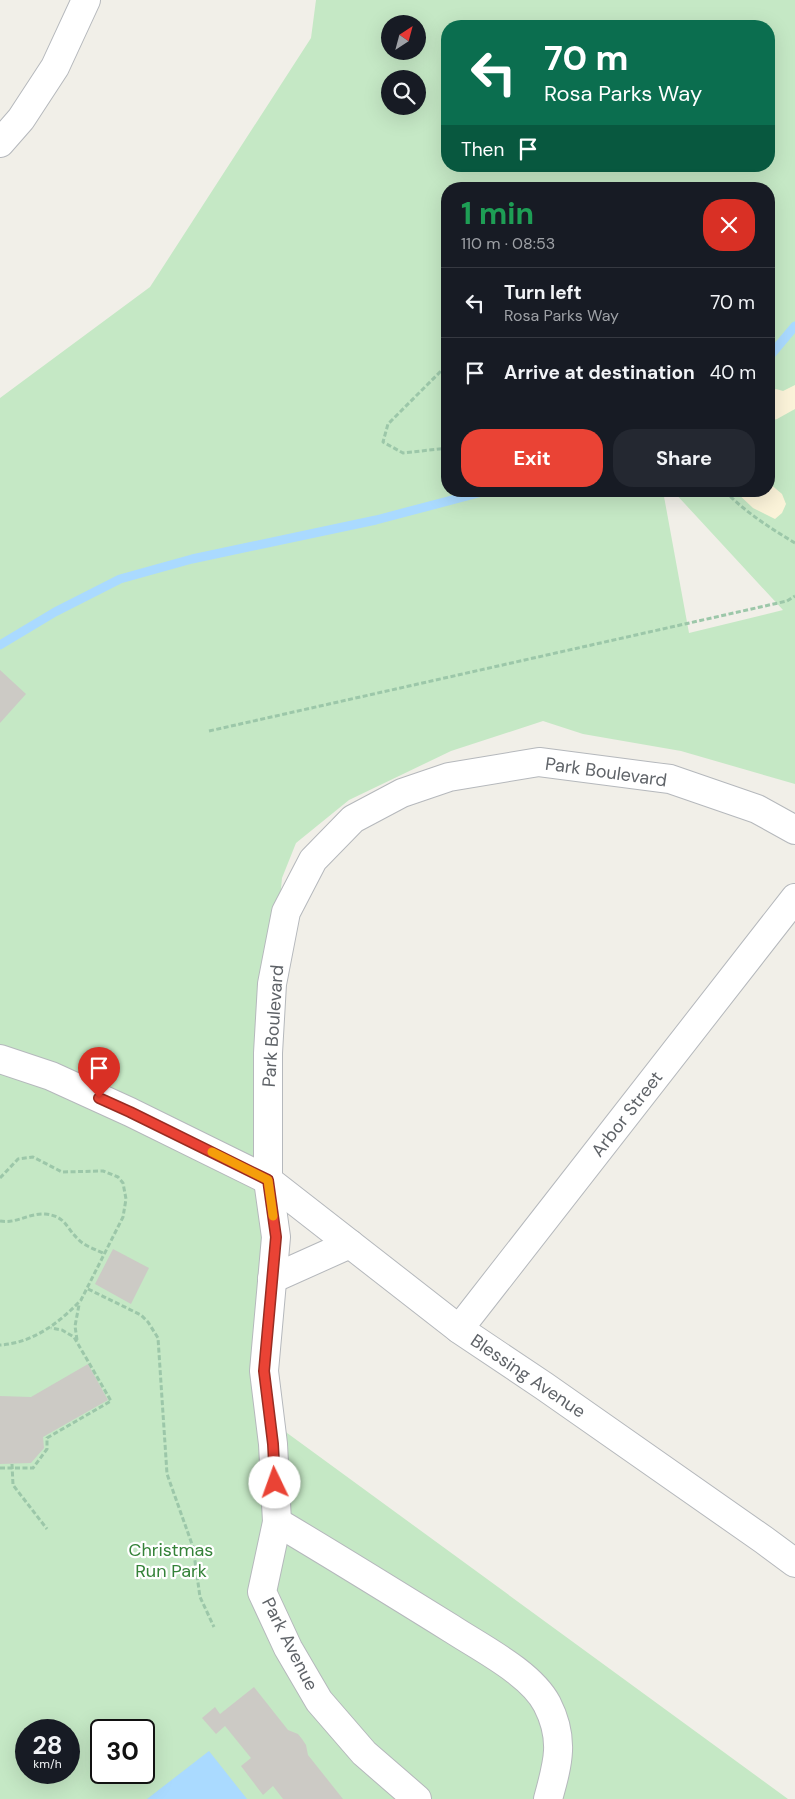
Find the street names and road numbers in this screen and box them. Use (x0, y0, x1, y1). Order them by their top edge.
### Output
street label: Park Boulevard (544, 752, 668, 792)
street label: Park Boulevard (257, 964, 289, 1088)
street label: Arbor Street (586, 1066, 668, 1162)
street label: Blessing Avenue (466, 1329, 590, 1423)
street label: Park Avenue (256, 1593, 324, 1695)

